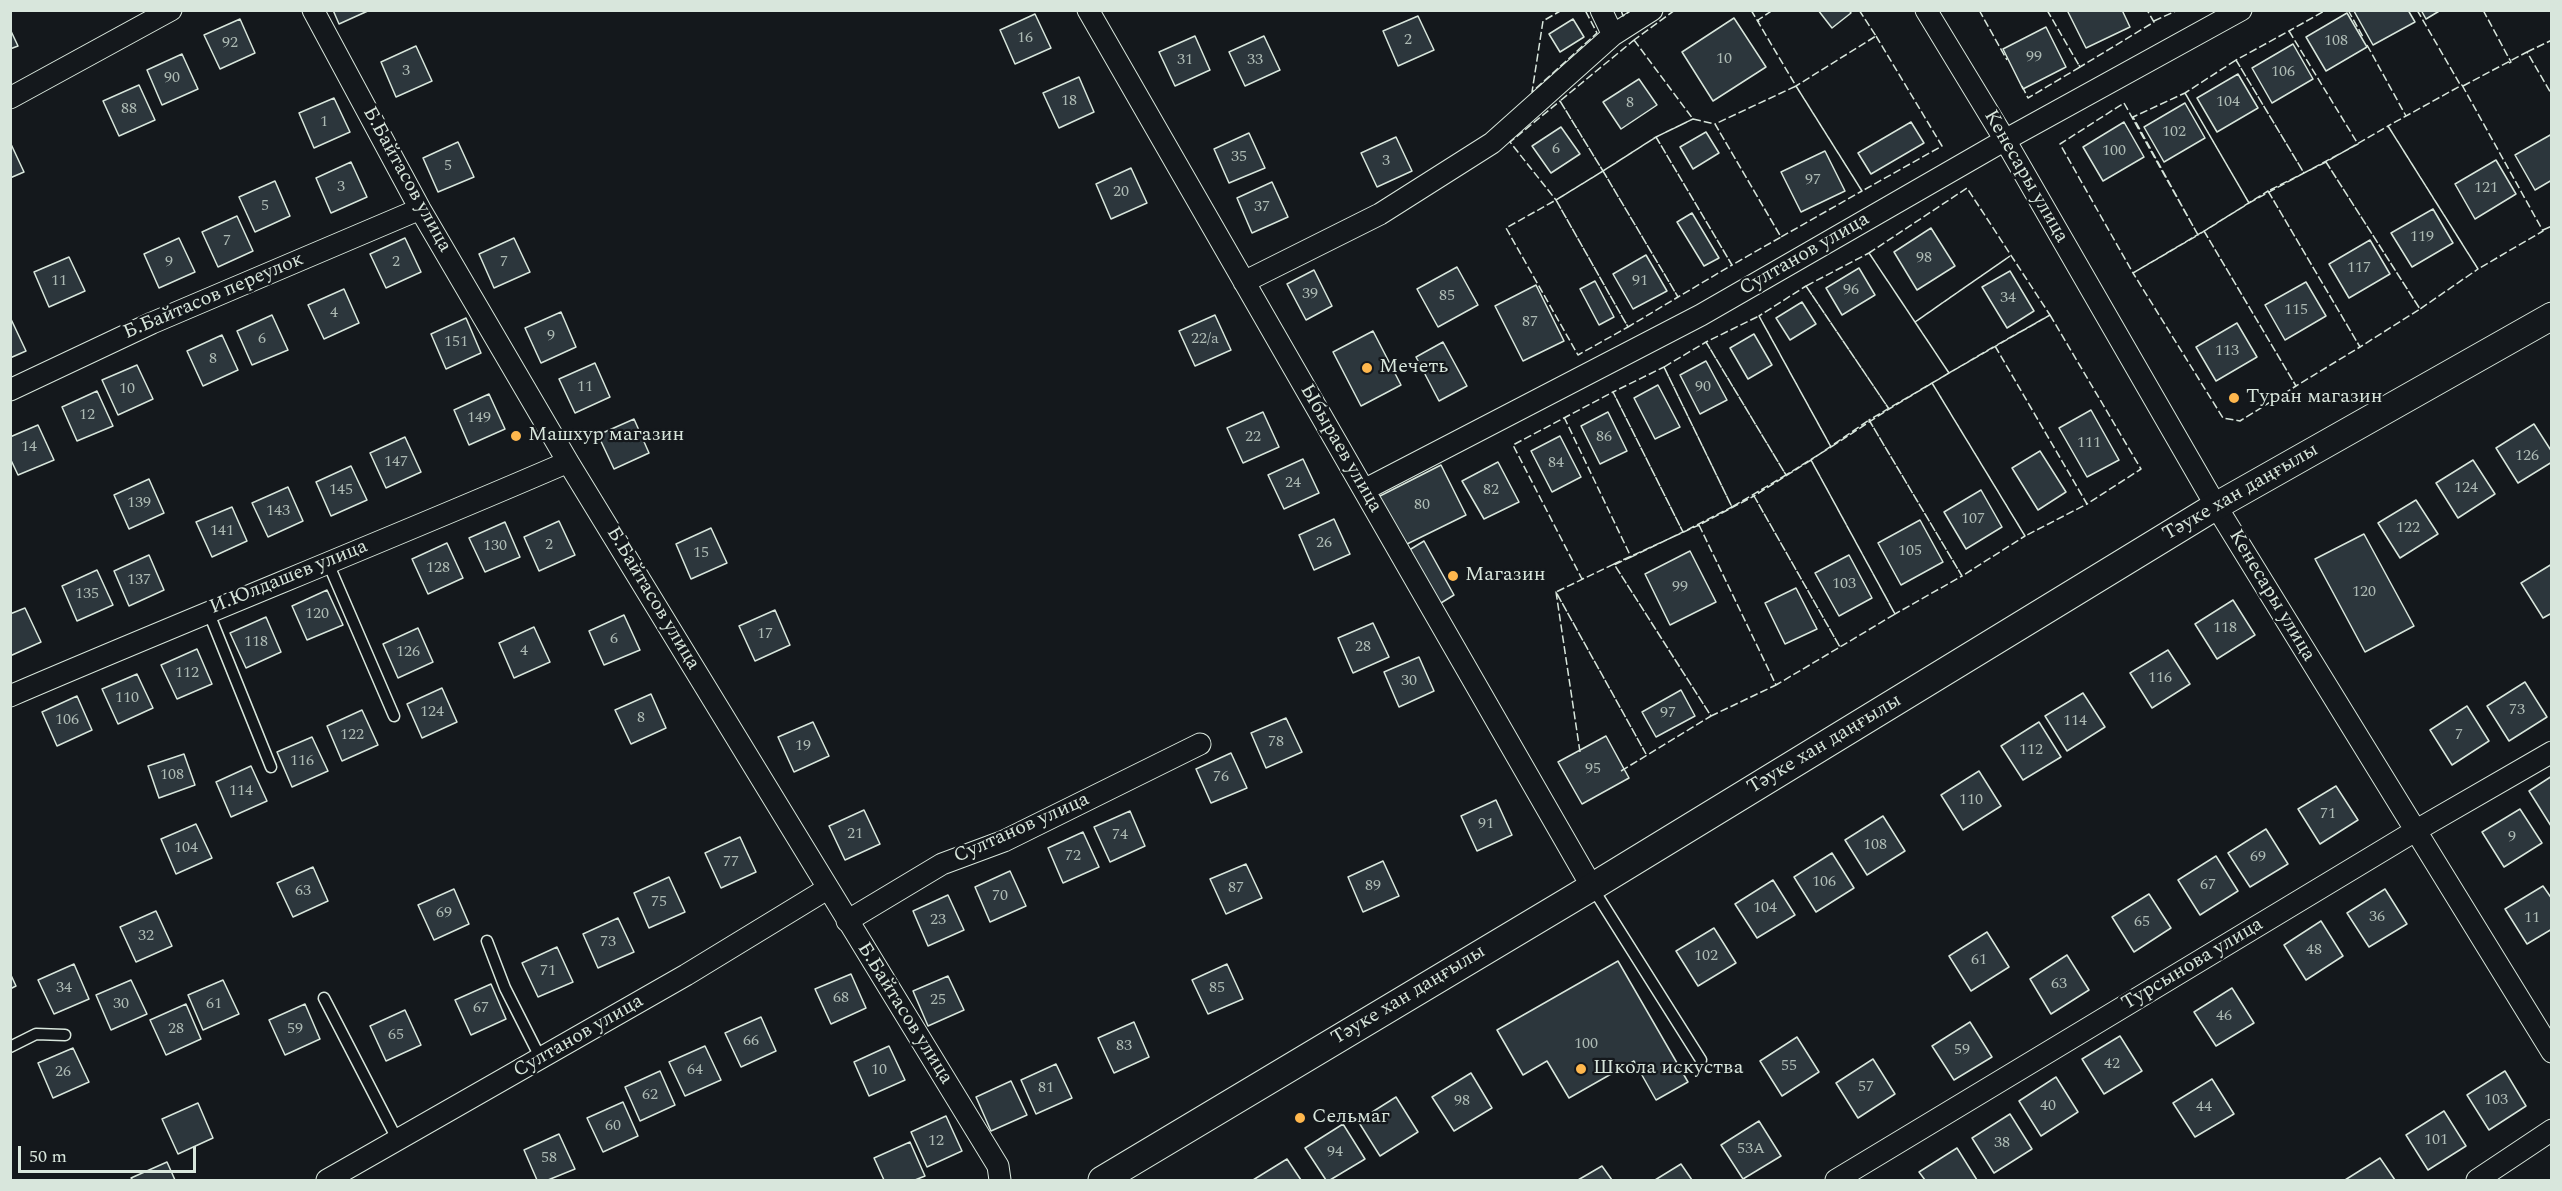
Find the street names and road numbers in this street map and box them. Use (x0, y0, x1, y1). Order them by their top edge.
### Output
street label: Б.Байтасов улица (356, 103, 456, 257)
street label: Кенесары улица (1977, 106, 2073, 248)
street label: Султанов улица (1736, 208, 1874, 302)
street label: Б.Байтасов переулок (120, 248, 308, 346)
street label: Ыбыраев улица (1294, 380, 1386, 518)
street label: Тәуке хан даңғылы (2159, 439, 2323, 547)
street label: Б.Байтасов улица (600, 523, 704, 675)
street label: Кенесары улица (2222, 526, 2320, 666)
street label: И.Юлдашев улица (206, 535, 372, 621)
street label: Тәуке хан даңғылы (1744, 690, 1906, 800)
street label: Султанов улица (950, 788, 1094, 870)
street label: Турсынова улица (2118, 913, 2268, 1017)
street label: Б.Байтасов улица (851, 939, 957, 1089)
street label: Тәуке хан даңғылы (1328, 941, 1490, 1051)
street label: Султанов улица (510, 990, 648, 1084)

